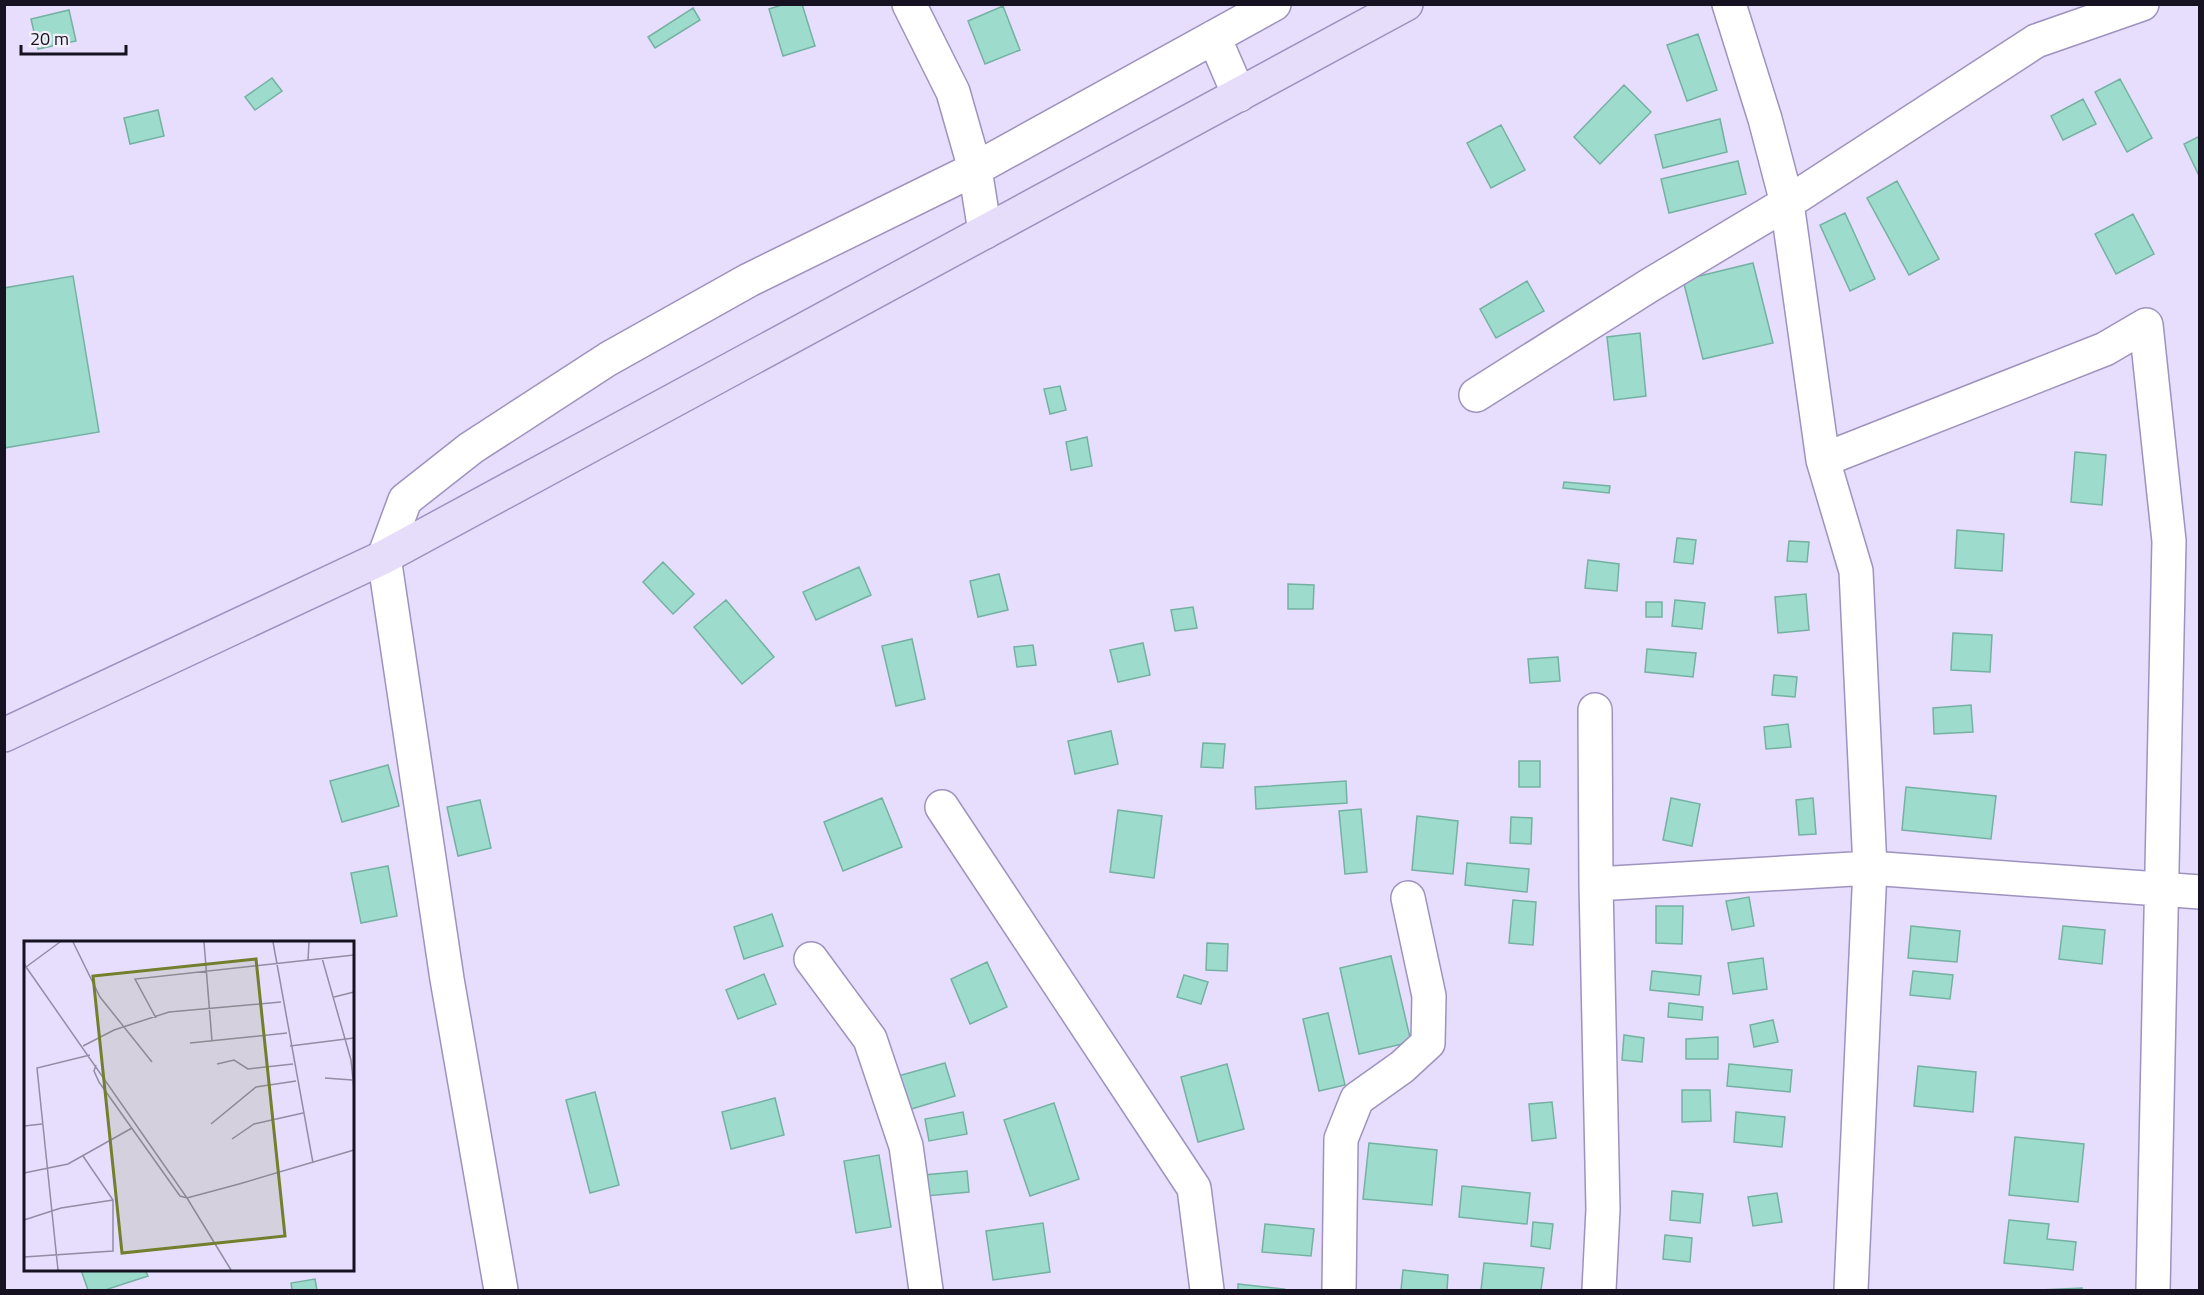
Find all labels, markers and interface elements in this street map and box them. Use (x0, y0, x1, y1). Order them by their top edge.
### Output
scale bar (21, 18, 126, 56)
text: 20 m (30, 25, 69, 52)
inset map (24, 941, 354, 1271)

